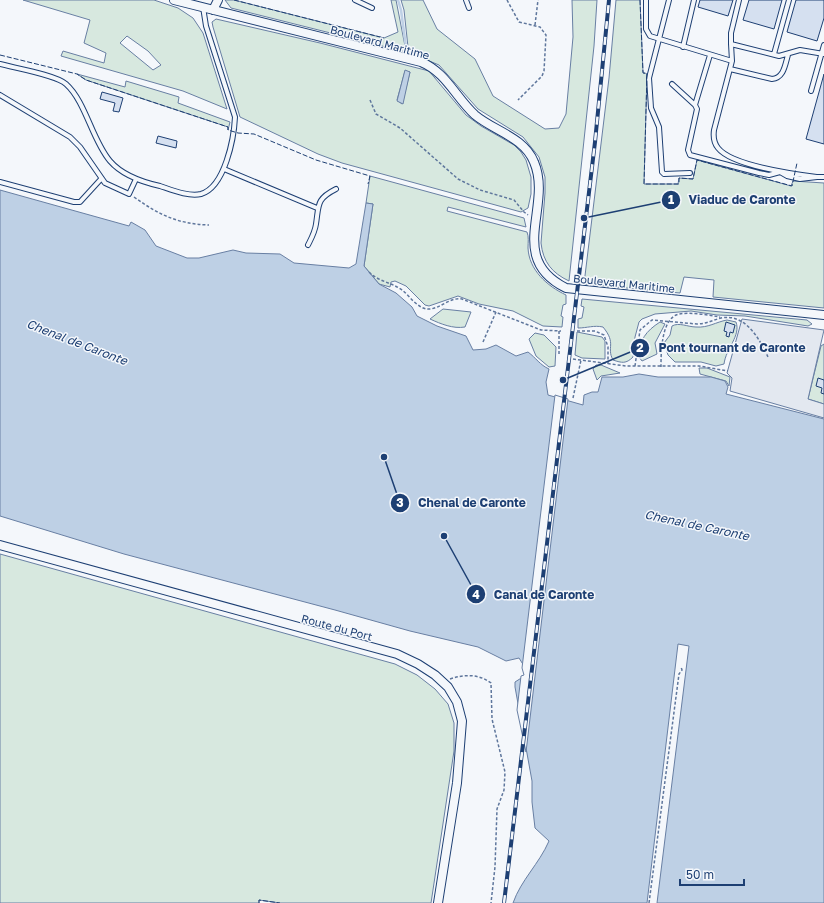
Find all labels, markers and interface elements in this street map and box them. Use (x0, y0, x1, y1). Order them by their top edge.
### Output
street label: Boulevard Maritime (329, 22, 431, 62)
callout: Viaduc de Caronte (661, 188, 804, 212)
text: 1 (668, 192, 674, 207)
text: Viaduc de Caronte (689, 192, 795, 207)
street label: Boulevard Maritime (572, 271, 676, 295)
water label: Chenal de Caronte (25, 316, 130, 368)
callout: Pont tournant de Caronte (630, 336, 813, 360)
text: 2 (636, 340, 644, 355)
text: Pont tournant de Caronte (658, 340, 806, 355)
callout: Chenal de Caronte (390, 491, 534, 515)
text: 3 (396, 495, 404, 510)
text: Chenal de Caronte (418, 495, 526, 510)
water label: Chenal de Caronte (643, 507, 752, 544)
callout: Canal de Caronte (466, 582, 603, 606)
text: 4 (472, 587, 480, 602)
text: Canal de Caronte (494, 587, 594, 602)
street label: Route du Port (300, 611, 374, 643)
scale bar (680, 861, 744, 887)
text: 50 m (686, 867, 714, 882)

